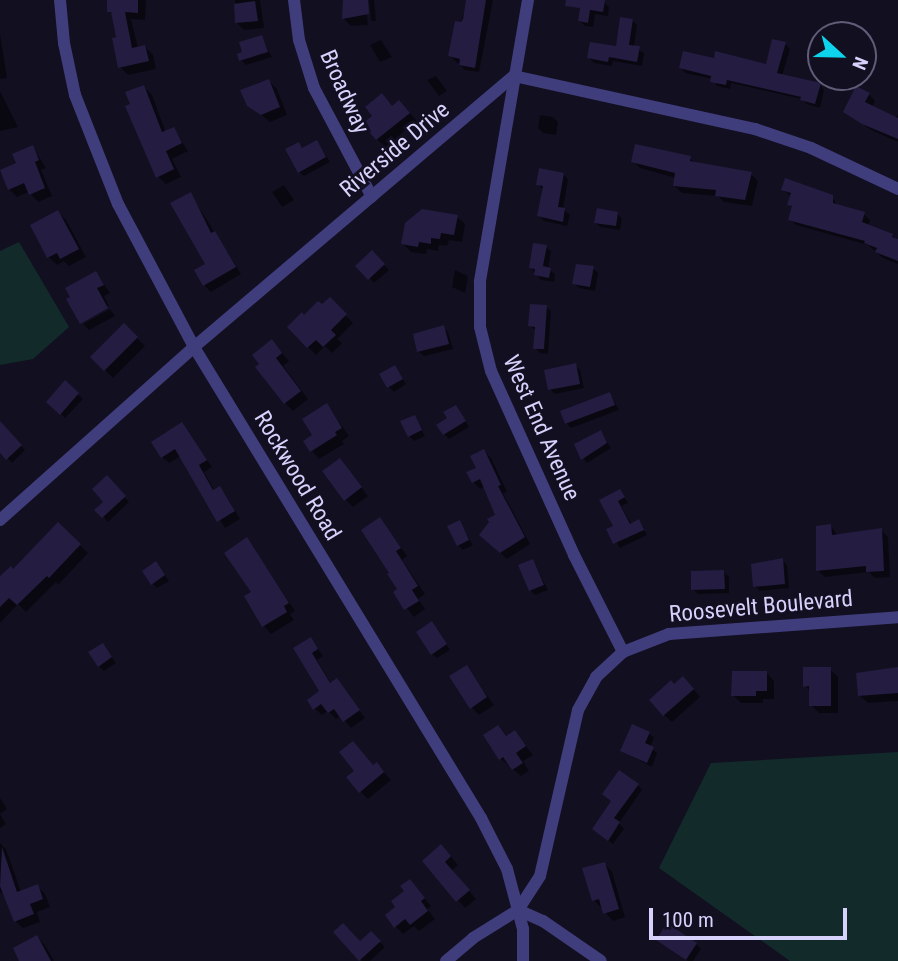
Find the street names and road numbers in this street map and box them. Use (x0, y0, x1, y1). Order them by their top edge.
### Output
street label: Broadway (313, 46, 375, 138)
street label: Riverside Drive (335, 96, 455, 204)
street label: West End Avenue (497, 351, 585, 505)
street label: Rockwood Road (248, 406, 346, 546)
street label: Roosevelt Boulevard (668, 585, 854, 629)

